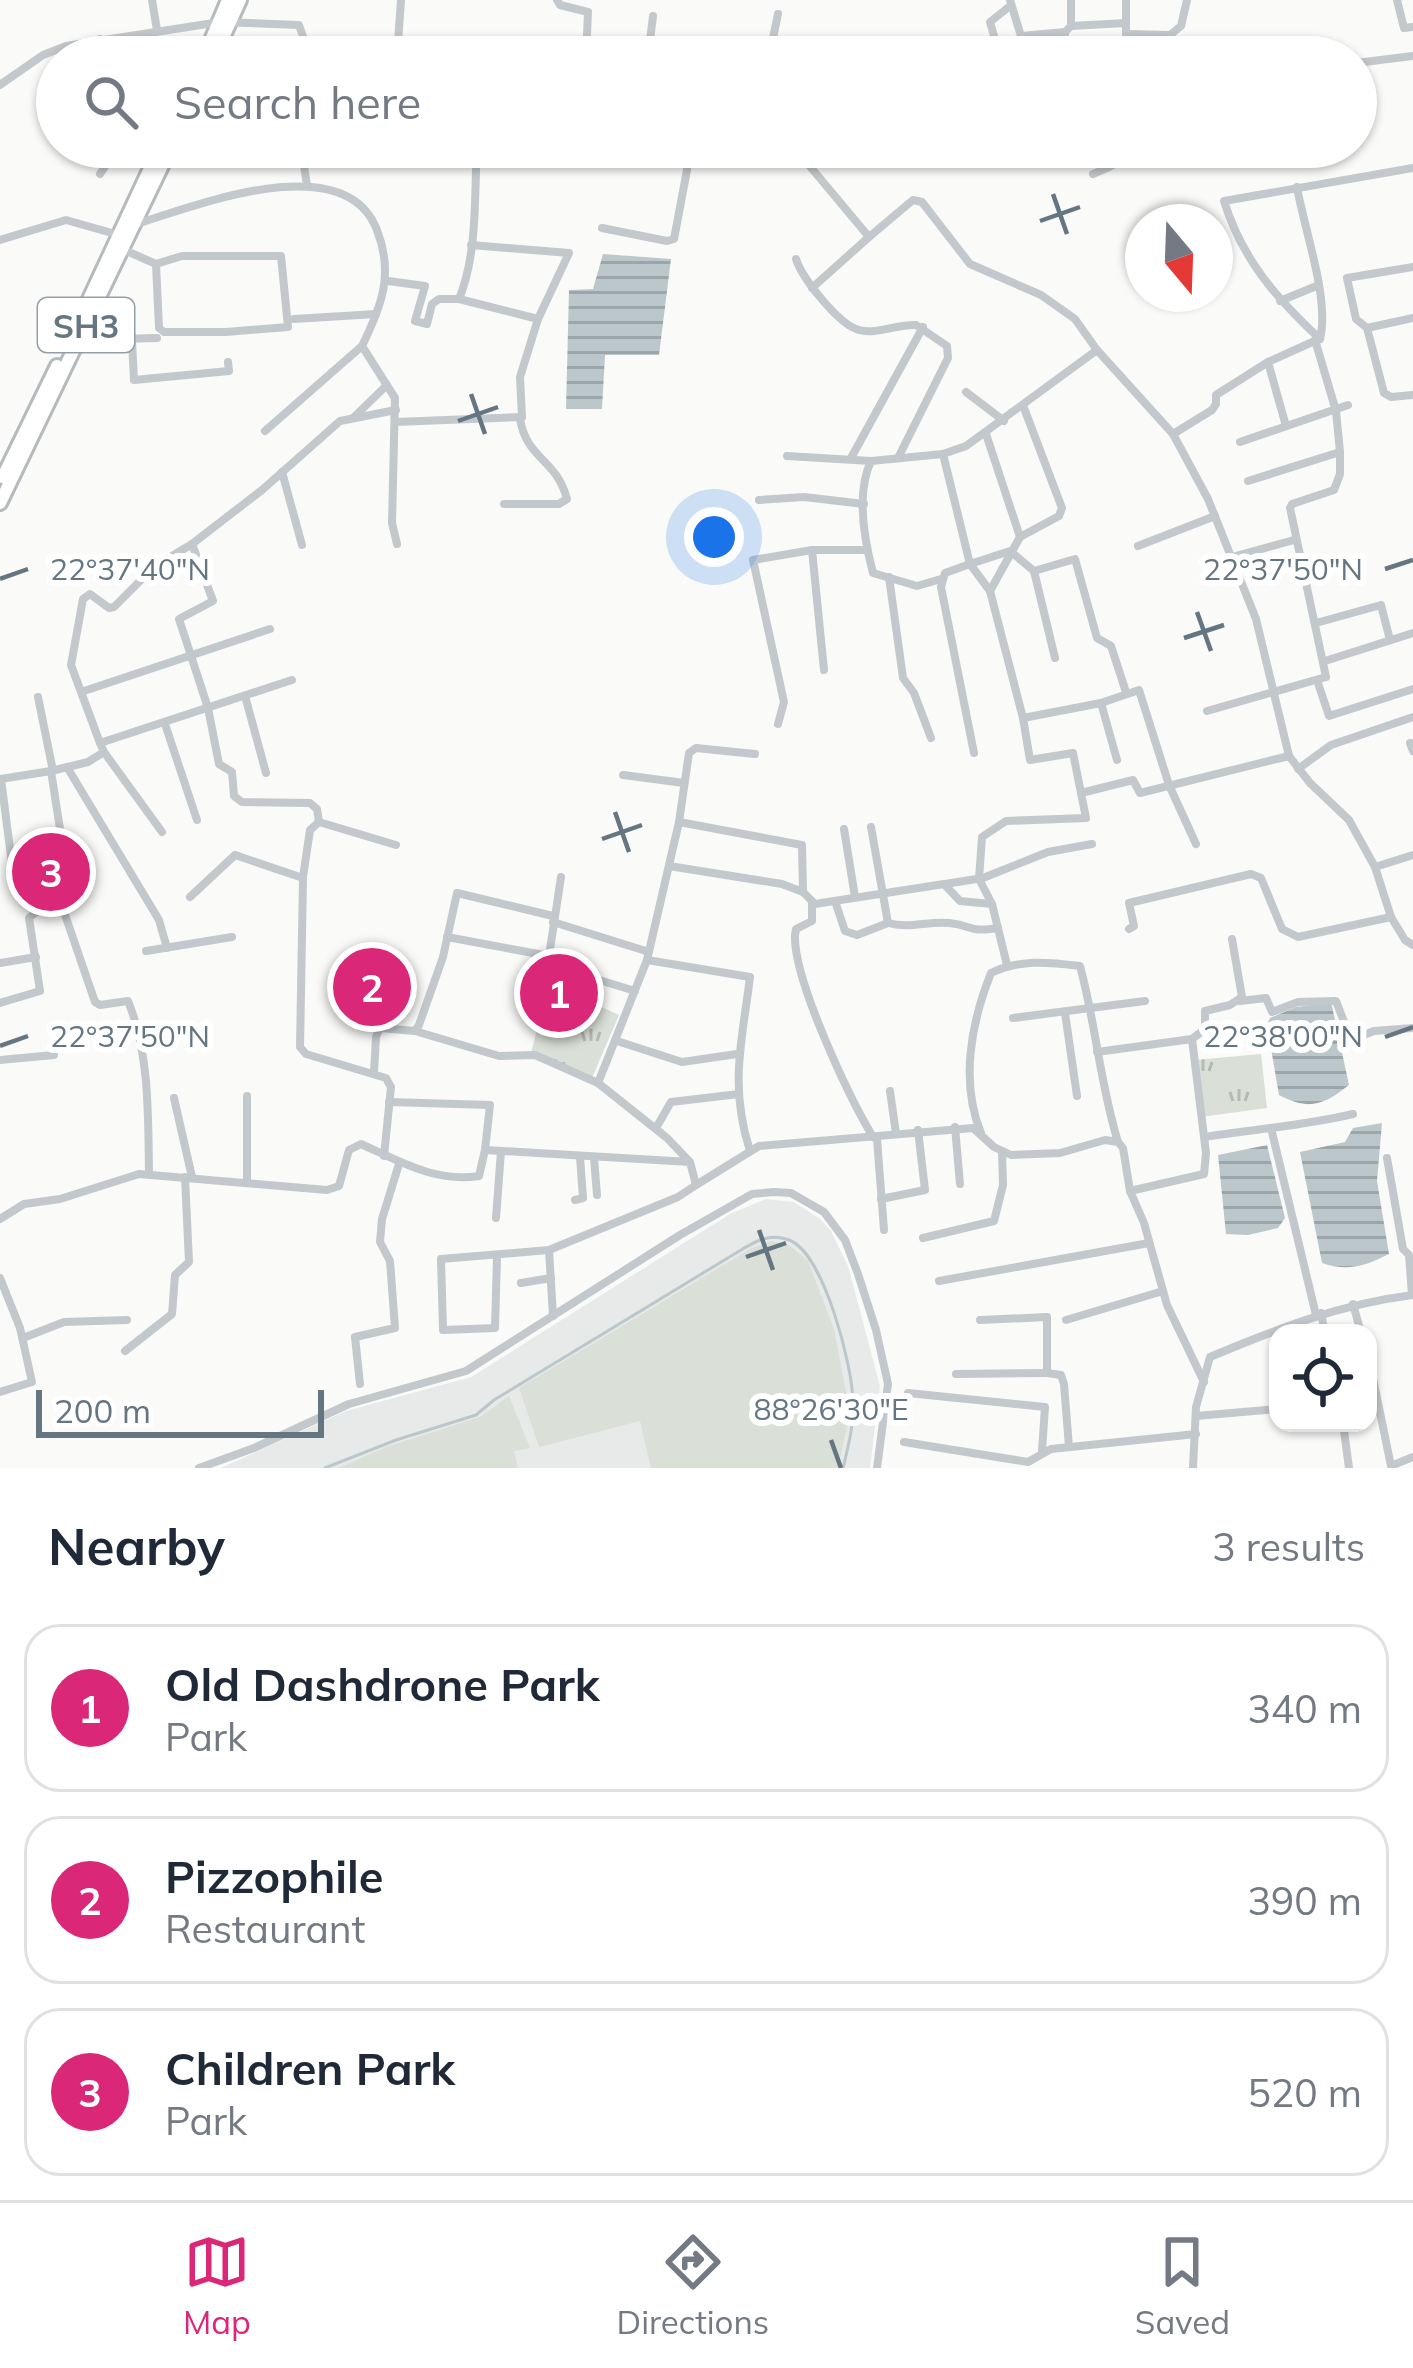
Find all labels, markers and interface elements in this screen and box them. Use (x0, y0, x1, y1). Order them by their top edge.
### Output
search box (36, 36, 1377, 168)
icon: search (78, 69, 144, 135)
text: Search here (174, 74, 421, 130)
north arrow (1125, 204, 1233, 312)
road number: SH3 (38, 298, 134, 352)
your location (684, 507, 744, 567)
text: 22°37'40"N (50, 550, 210, 588)
text: 22°37'50"N (1203, 550, 1363, 588)
pin: 3 (12, 827, 90, 917)
pin: 2 (333, 942, 411, 1032)
pin: 1 (520, 948, 598, 1038)
text: 22°37'50"N (50, 1017, 210, 1055)
text: 22°38'00"N (1203, 1017, 1363, 1055)
map controls (1269, 1324, 1377, 1432)
button: locate (1269, 1324, 1377, 1432)
scale bar (36, 1384, 324, 1437)
text: 200 m (54, 1390, 151, 1431)
text: 88°26'30"E (753, 1390, 909, 1428)
text: Nearby (48, 1514, 225, 1578)
text: 3 results (1212, 1522, 1365, 1571)
text: Old Dashdrone Park (165, 1656, 600, 1712)
text: 1 (78, 1684, 102, 1733)
text: 340 m (1247, 1684, 1362, 1733)
text: Park (165, 1712, 247, 1761)
text: Pizzophile (165, 1848, 383, 1904)
text: 2 (78, 1876, 102, 1925)
text: 390 m (1247, 1876, 1362, 1925)
text: Restaurant (165, 1904, 365, 1953)
text: Children Park (165, 2040, 455, 2096)
text: 3 (78, 2068, 102, 2117)
text: 520 m (1247, 2068, 1362, 2117)
text: Park (165, 2096, 247, 2145)
tab: Map (183, 2229, 251, 2342)
tab: Directions (617, 2229, 769, 2342)
tab: Saved (1135, 2229, 1230, 2342)

